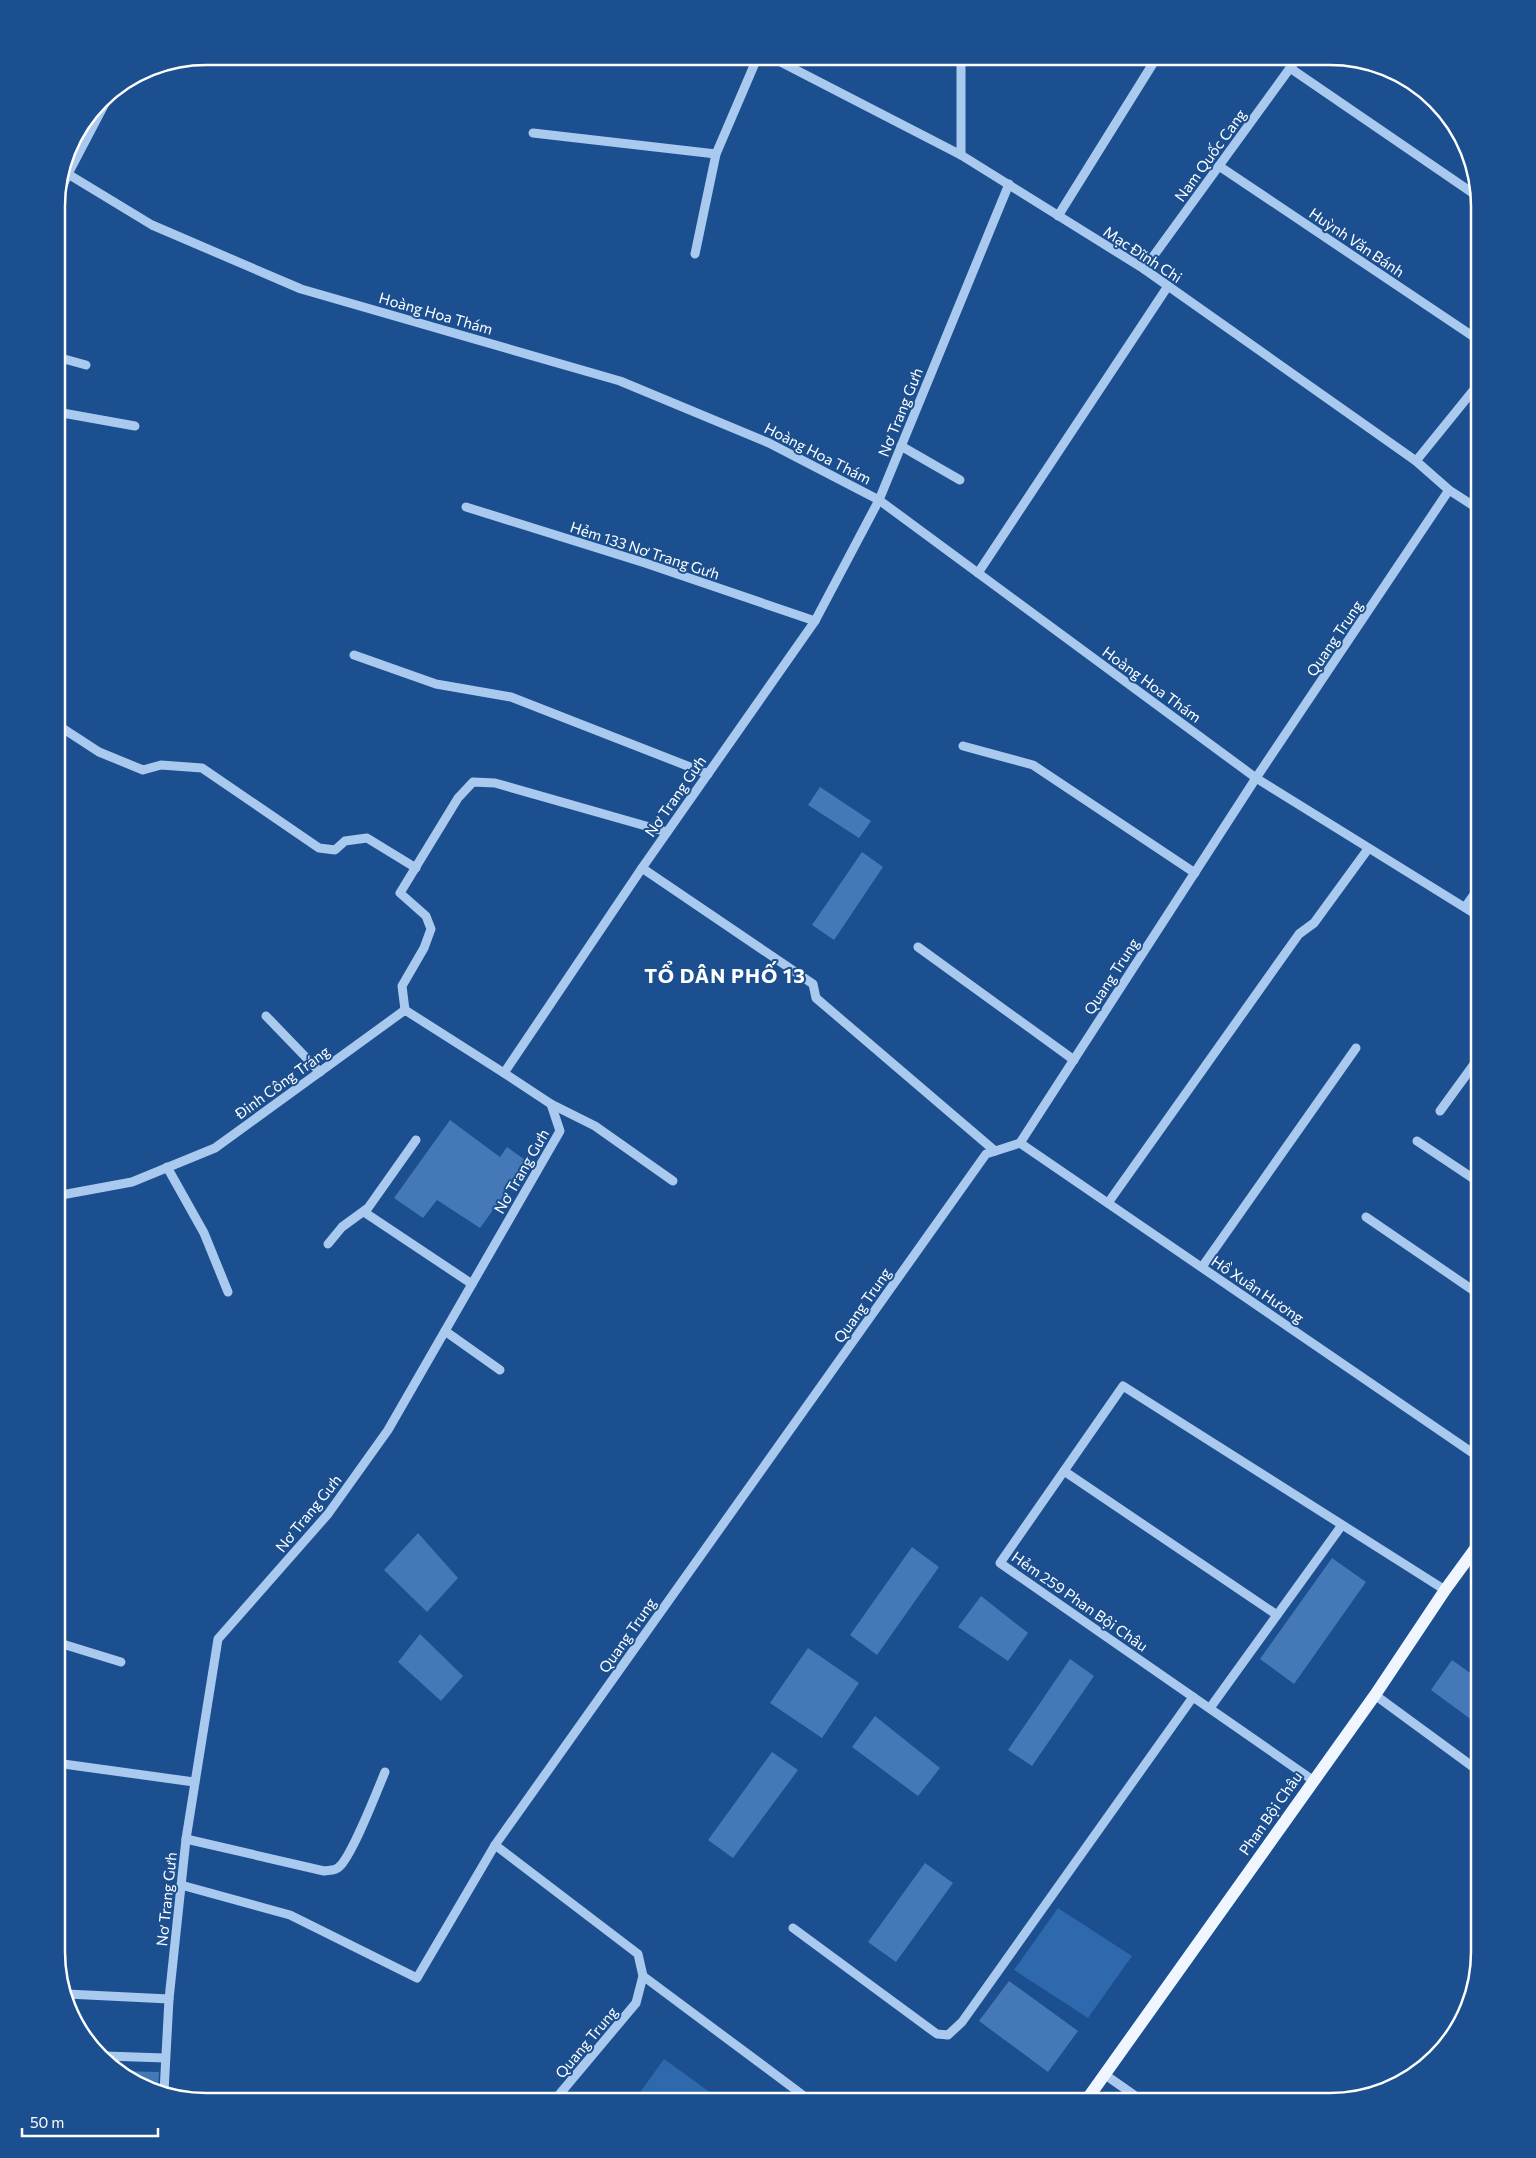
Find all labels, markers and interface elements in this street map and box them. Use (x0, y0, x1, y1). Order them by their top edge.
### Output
street label: Nam Quốc Cang (1170, 105, 1250, 205)
street label: Huỳnh Văn Bánh (1306, 204, 1408, 280)
street label: Mạc Đĩnh Chi (1100, 222, 1186, 286)
street label: Hoàng Hoa Thám (377, 288, 495, 338)
street label: Nơ Trang Gưh (874, 365, 926, 459)
street label: Hoàng Hoa Thám (762, 418, 874, 488)
street label: Hẻm 133 Nơ Trang Gưh (568, 517, 722, 583)
street label: Quang Trung (1302, 597, 1366, 679)
street label: Hoàng Hoa Thám (1099, 642, 1205, 726)
street label: Nơ Trang Gưh (641, 752, 709, 840)
street label: Quang Trung (1080, 934, 1142, 1018)
district label: TỔ DÂN PHỐ 13 (644, 960, 806, 987)
street label: Đinh Công Tráng (230, 1042, 333, 1123)
street label: Nơ Trang Gưh (490, 1126, 552, 1216)
street label: Hồ Xuân Hương (1208, 1251, 1308, 1327)
street label: Quang Trung (830, 1264, 894, 1346)
street label: Nơ Trang Gưh (271, 1471, 345, 1555)
street label: Hẻm 259 Phan Bội Châu (1009, 1547, 1151, 1655)
street label: Quang Trung (595, 1594, 659, 1676)
street label: Phan Bội Châu (1235, 1768, 1305, 1858)
street label: Nơ Trang Gưh (152, 1851, 180, 1947)
street label: Quang Trung (551, 2003, 621, 2081)
scale bar (22, 2106, 159, 2138)
text: 50 m (30, 2113, 64, 2131)

